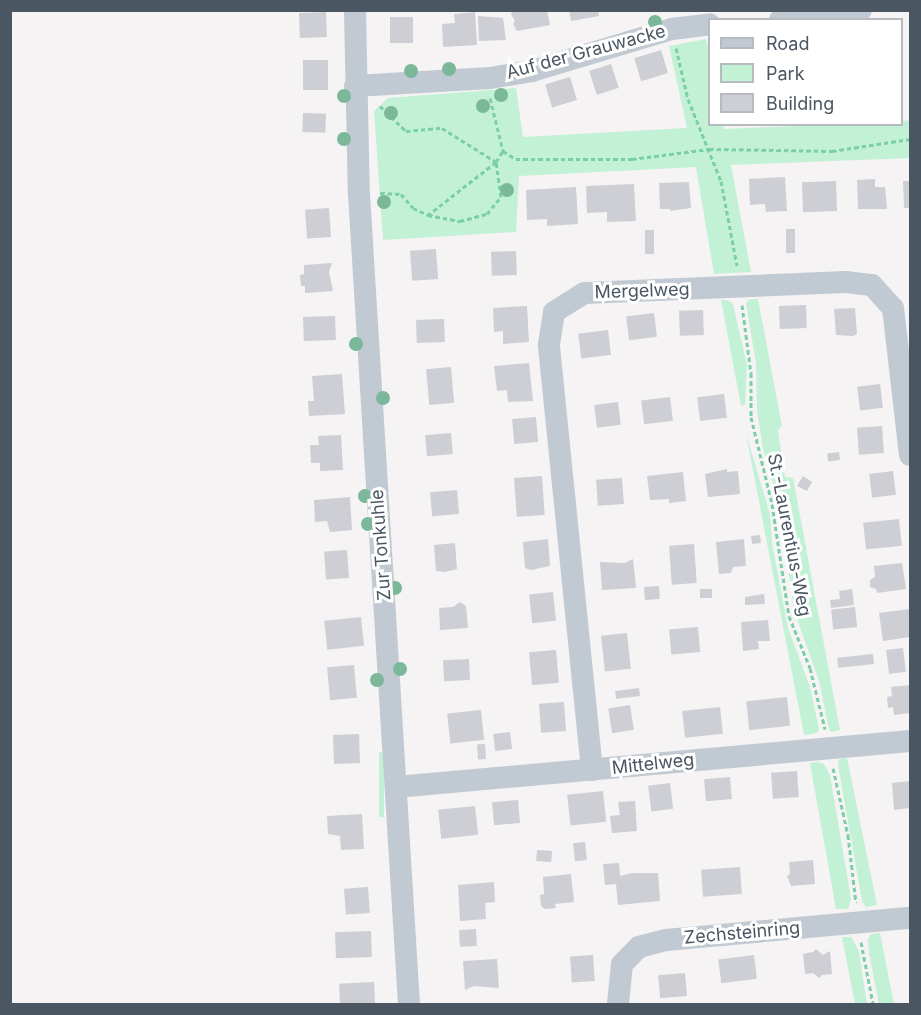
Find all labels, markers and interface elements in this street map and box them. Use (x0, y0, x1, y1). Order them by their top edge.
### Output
legend (708, 18, 903, 126)
street label: Auf der Grauwacke (504, 20, 668, 84)
text: Road (766, 33, 809, 54)
text: Park (766, 63, 805, 84)
text: Building (766, 93, 834, 114)
street label: Mergelweg (594, 279, 690, 303)
street label: St.-Laurentius-Weg (763, 452, 815, 618)
street label: Zur Tonkuhle (366, 489, 396, 601)
street label: Mittelweg (611, 749, 695, 779)
street label: Zechsteinring (683, 917, 801, 949)

